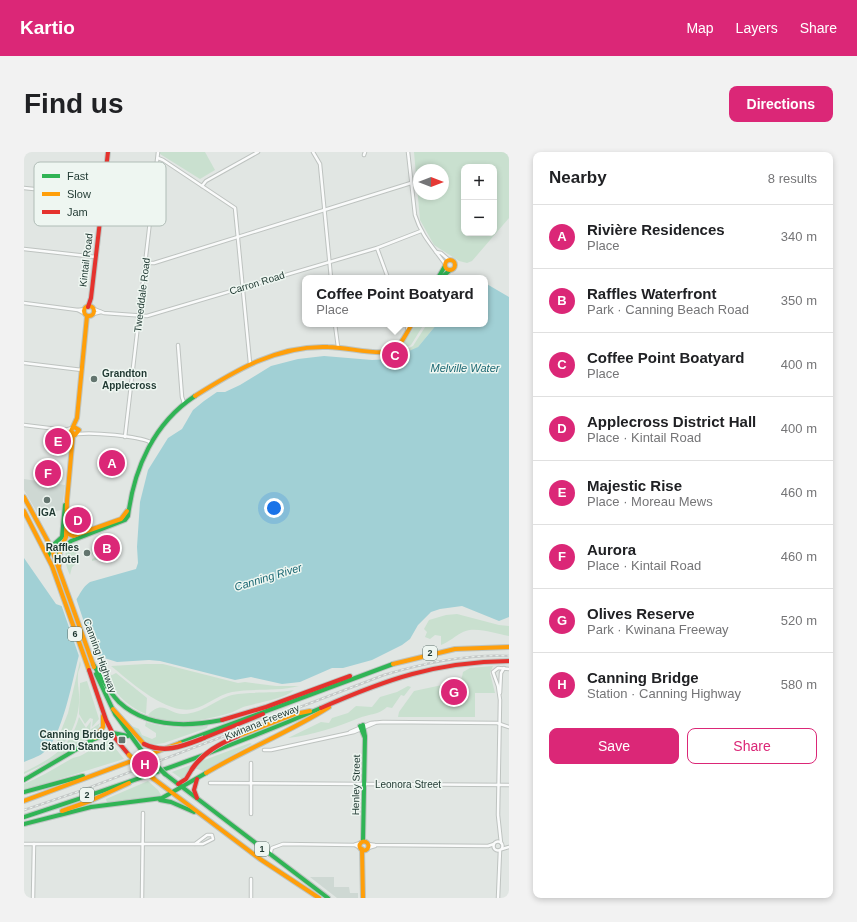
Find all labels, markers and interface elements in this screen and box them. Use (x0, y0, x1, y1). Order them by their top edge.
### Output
text: Kartio (20, 17, 75, 38)
text: Map (686, 20, 714, 36)
text: Layers (736, 20, 778, 36)
text: Share (800, 20, 837, 36)
button: Directions (729, 86, 833, 122)
text: Find us (24, 88, 124, 119)
legend (34, 162, 166, 226)
north arrow (413, 164, 449, 200)
map controls (461, 164, 497, 236)
button: + (461, 164, 497, 200)
text: Nearby (549, 168, 607, 187)
text: Fast (67, 170, 88, 182)
text: 8 results (768, 171, 817, 186)
text: Slow (67, 188, 91, 200)
button: − (461, 200, 497, 236)
text: Jam (67, 206, 88, 218)
text: Rivière Residences (587, 221, 725, 238)
text: A (557, 229, 567, 244)
text: 340 m (781, 229, 817, 244)
street label: Kintail Road (77, 233, 95, 287)
text: Place (587, 238, 620, 253)
street label: Tweeddale Road (132, 257, 152, 333)
street label: Carron Road (228, 269, 286, 297)
popup (302, 275, 488, 327)
text: Coffee Point Boatyard (316, 285, 474, 302)
text: Raffles Waterfront (587, 285, 716, 302)
text: B (557, 293, 567, 308)
text: 350 m (781, 293, 817, 308)
text: Place (316, 302, 349, 317)
text: Park · Canning Beach Road (587, 302, 749, 317)
pin: C (382, 340, 408, 370)
text: Coffee Point Boatyard (587, 349, 745, 366)
text: C (557, 357, 567, 372)
text: 400 m (781, 357, 817, 372)
water label: Melville Water (431, 362, 501, 374)
text: Place (587, 366, 620, 381)
place label: Grandton Applecross (102, 368, 157, 391)
marker: Grandton Applecross (89, 374, 99, 384)
text: Applecross District Hall (587, 413, 756, 430)
text: D (557, 421, 567, 436)
text: 400 m (781, 421, 817, 436)
pin: E (45, 426, 71, 456)
text: Place · Kintail Road (587, 430, 701, 445)
pin: A (99, 448, 125, 478)
pin: F (35, 458, 61, 488)
text: Majestic Rise (587, 477, 682, 494)
text: E (558, 485, 566, 500)
text: 460 m (781, 485, 817, 500)
text: Place · Moreau Mews (587, 494, 713, 509)
marker: IGA (42, 495, 52, 505)
your location (264, 498, 284, 518)
pin: D (65, 505, 91, 535)
place label: IGA (38, 507, 56, 518)
pin: B (94, 533, 120, 563)
text: Aurora (587, 541, 636, 558)
place label: Raffles Hotel (46, 542, 79, 565)
marker: Raffles Hotel (82, 548, 92, 558)
text: F (558, 549, 566, 564)
text: 460 m (781, 549, 817, 564)
text: Place · Kintail Road (587, 558, 701, 573)
water label: Canning River (233, 561, 304, 593)
text: Olives Reserve (587, 605, 695, 622)
text: G (557, 613, 567, 628)
text: 520 m (781, 613, 817, 628)
street label: Canning Highway (81, 617, 119, 695)
text: Park · Kwinana Freeway (587, 622, 729, 637)
road number: 6 (68, 627, 82, 641)
road number: 2 (423, 646, 437, 660)
text: Canning Bridge (587, 669, 699, 686)
pin: G (441, 677, 467, 707)
text: H (557, 677, 567, 692)
text: 580 m (781, 677, 817, 692)
text: Station · Canning Highway (587, 686, 741, 701)
street label: Kwinana Freeway (223, 702, 301, 742)
button: Save (549, 728, 679, 764)
button: Share (687, 728, 817, 764)
place label: Canning Bridge Station Stand 3 (40, 729, 114, 752)
marker: Canning Bridge Station Stand 3 (117, 735, 127, 745)
pin: H (132, 749, 158, 779)
street label: Henley Street (350, 754, 362, 815)
street label: Leonora Street (375, 779, 441, 790)
road number: 2 (80, 788, 94, 802)
road number: 1 (255, 842, 269, 856)

